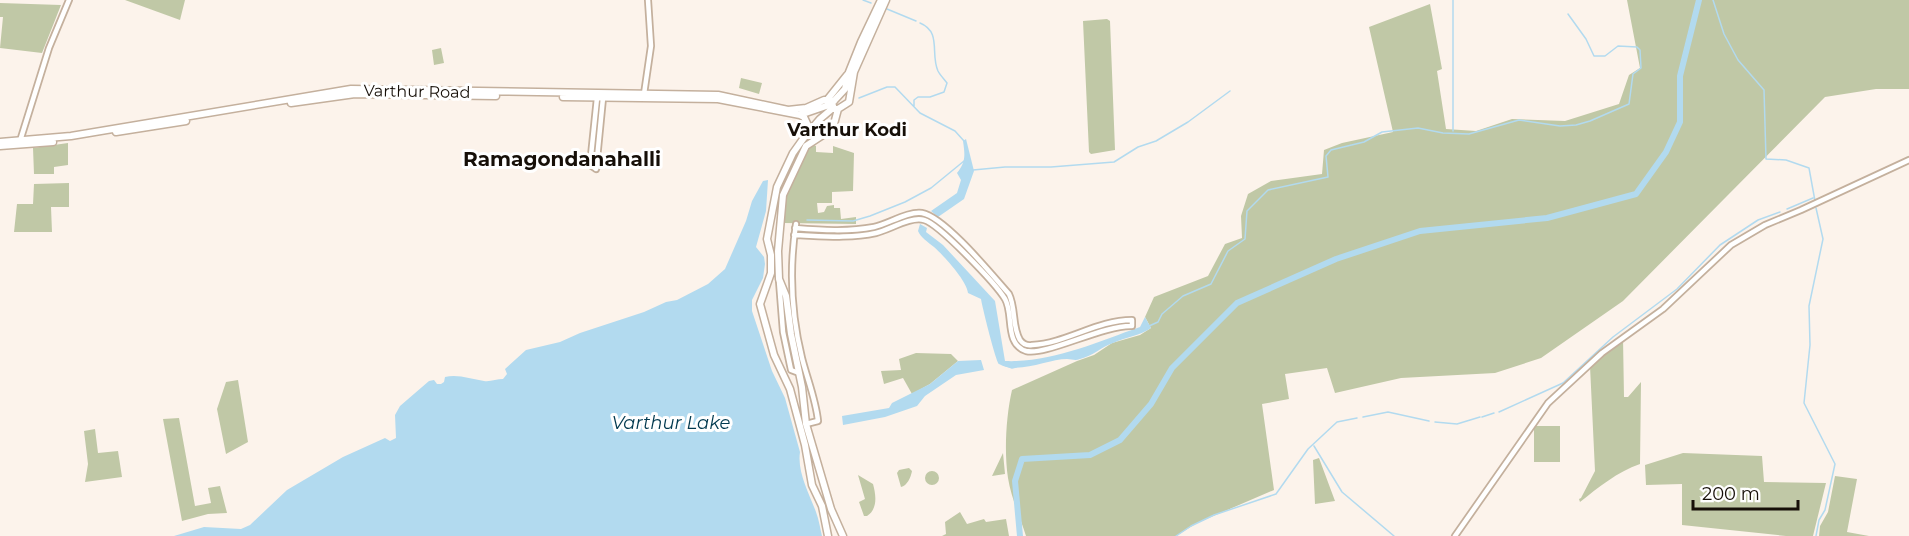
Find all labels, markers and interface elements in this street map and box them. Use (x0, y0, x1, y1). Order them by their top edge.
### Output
street label: Varthur Road (363, 81, 471, 102)
district label: Varthur Kodi (786, 119, 907, 141)
district label: Ramagondanahalli (463, 147, 661, 171)
water label: Varthur Lake (612, 412, 730, 434)
scale bar (1693, 473, 1798, 511)
text: 200 m (1702, 483, 1760, 505)

